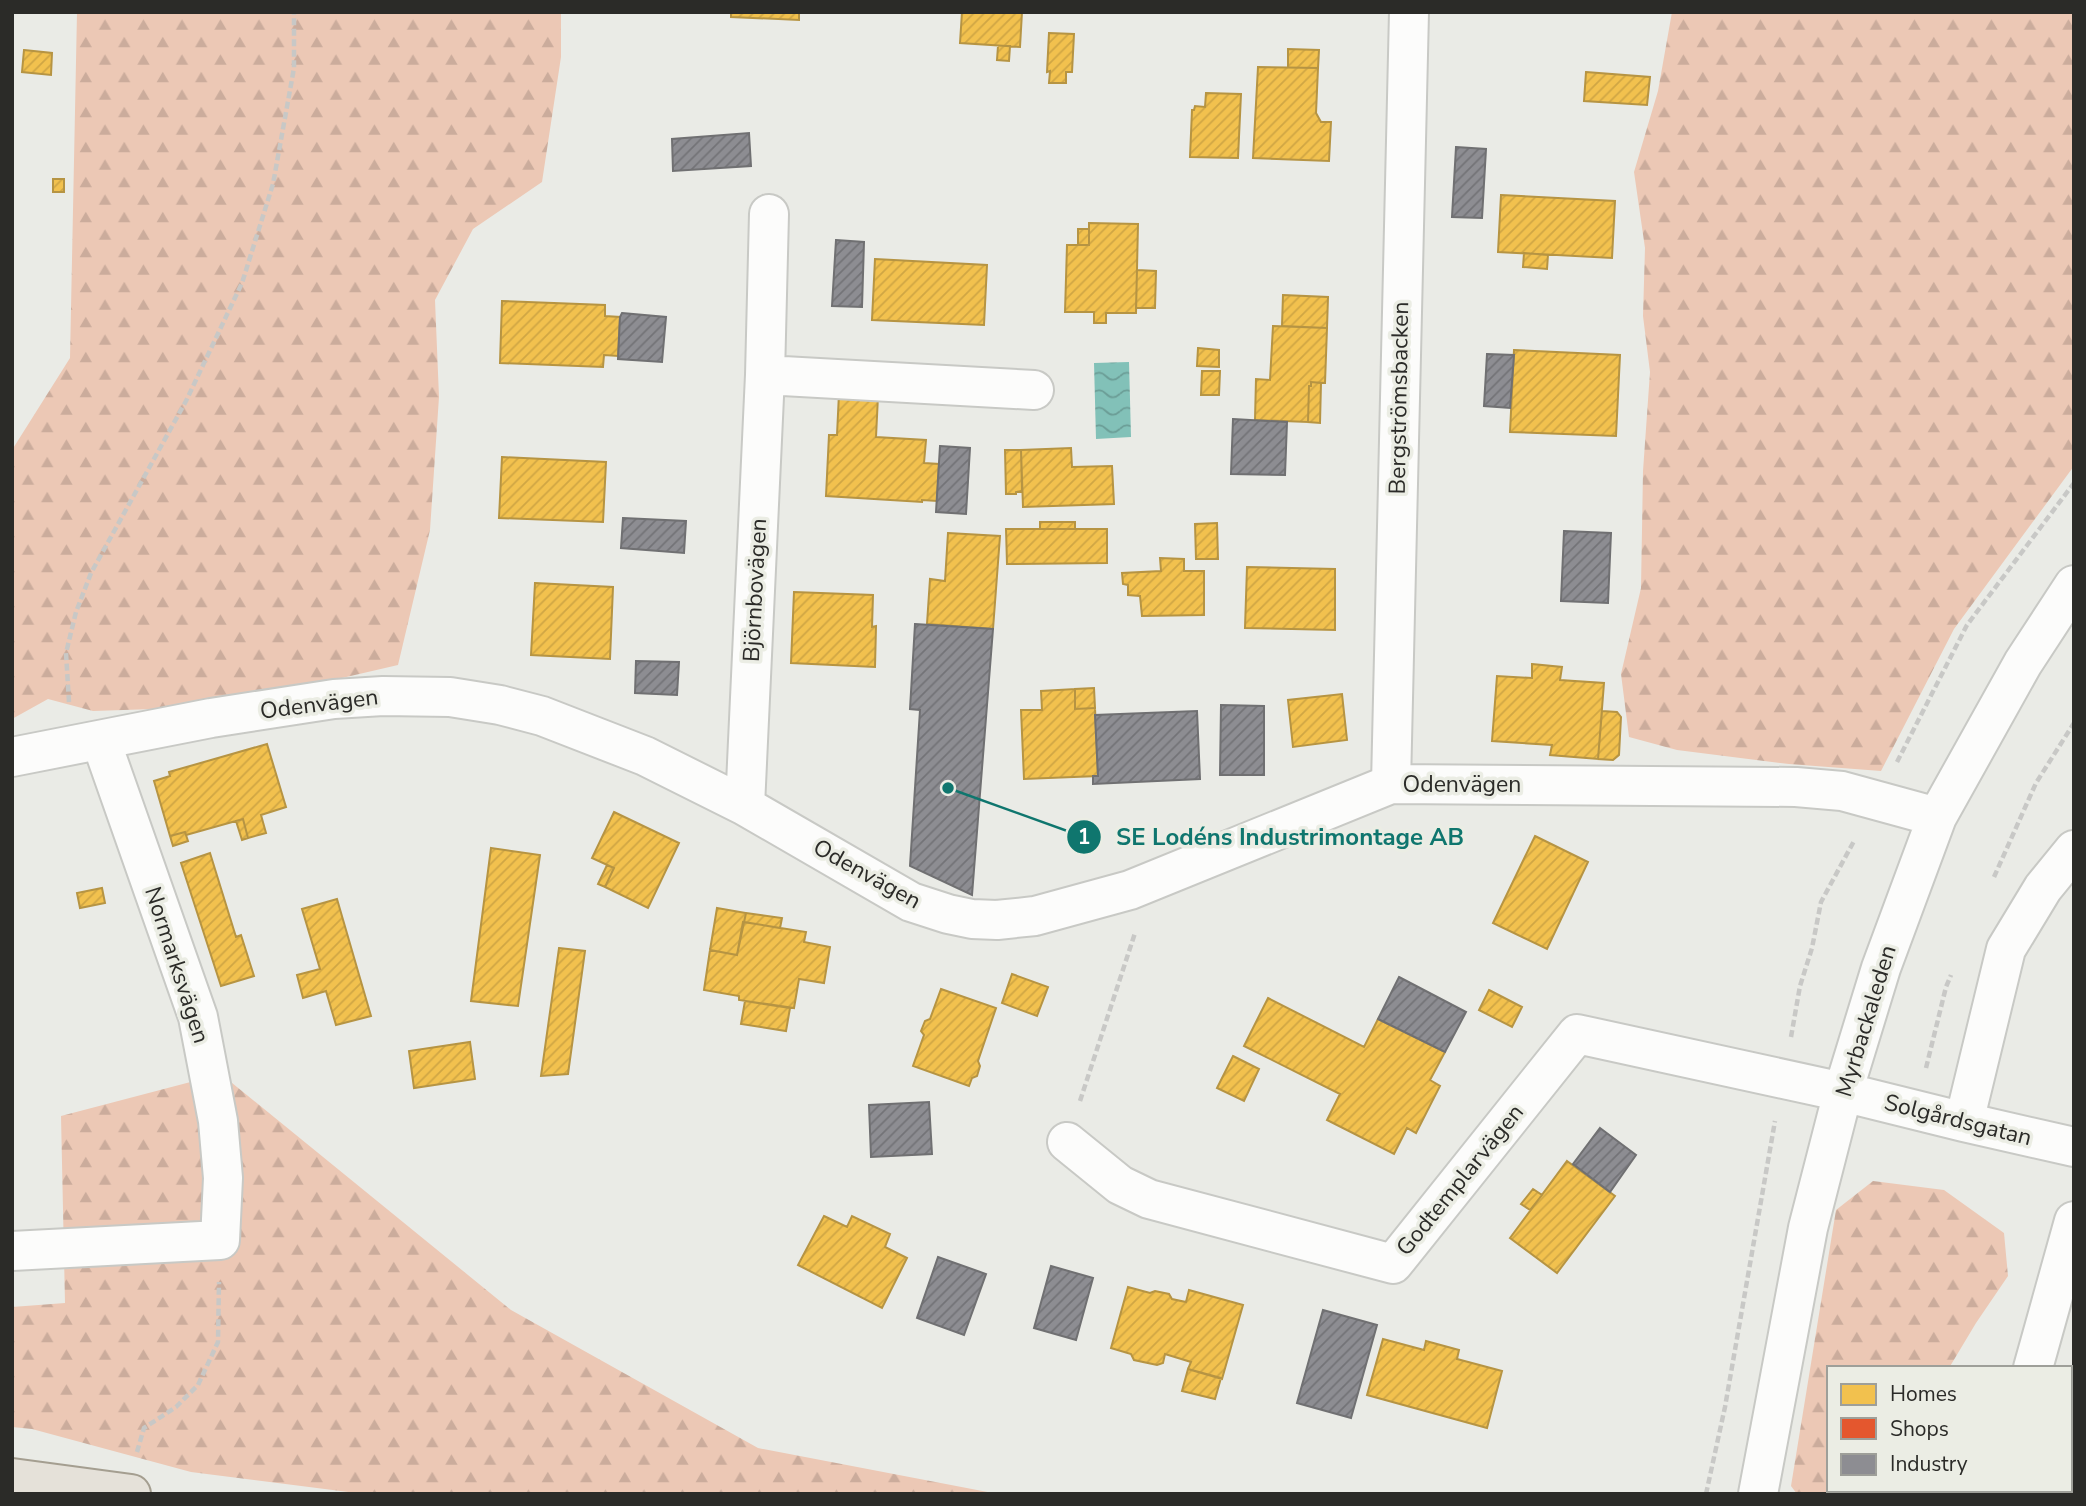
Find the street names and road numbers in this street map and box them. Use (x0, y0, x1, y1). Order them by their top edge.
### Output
street label: Bergströmsbacken (1382, 301, 1416, 495)
street label: Björnbovägen (736, 517, 774, 663)
street label: Odenvägen (258, 681, 380, 727)
street label: Odenvägen (1403, 769, 1521, 800)
street label: Odenvägen (808, 832, 926, 916)
street label: Normarksvägen (137, 883, 217, 1047)
street label: Myrbackaleden (1828, 941, 1904, 1101)
street label: Solgårdsgatan (1881, 1087, 2035, 1153)
street label: Godtemplarvägen (1389, 1098, 1531, 1262)

